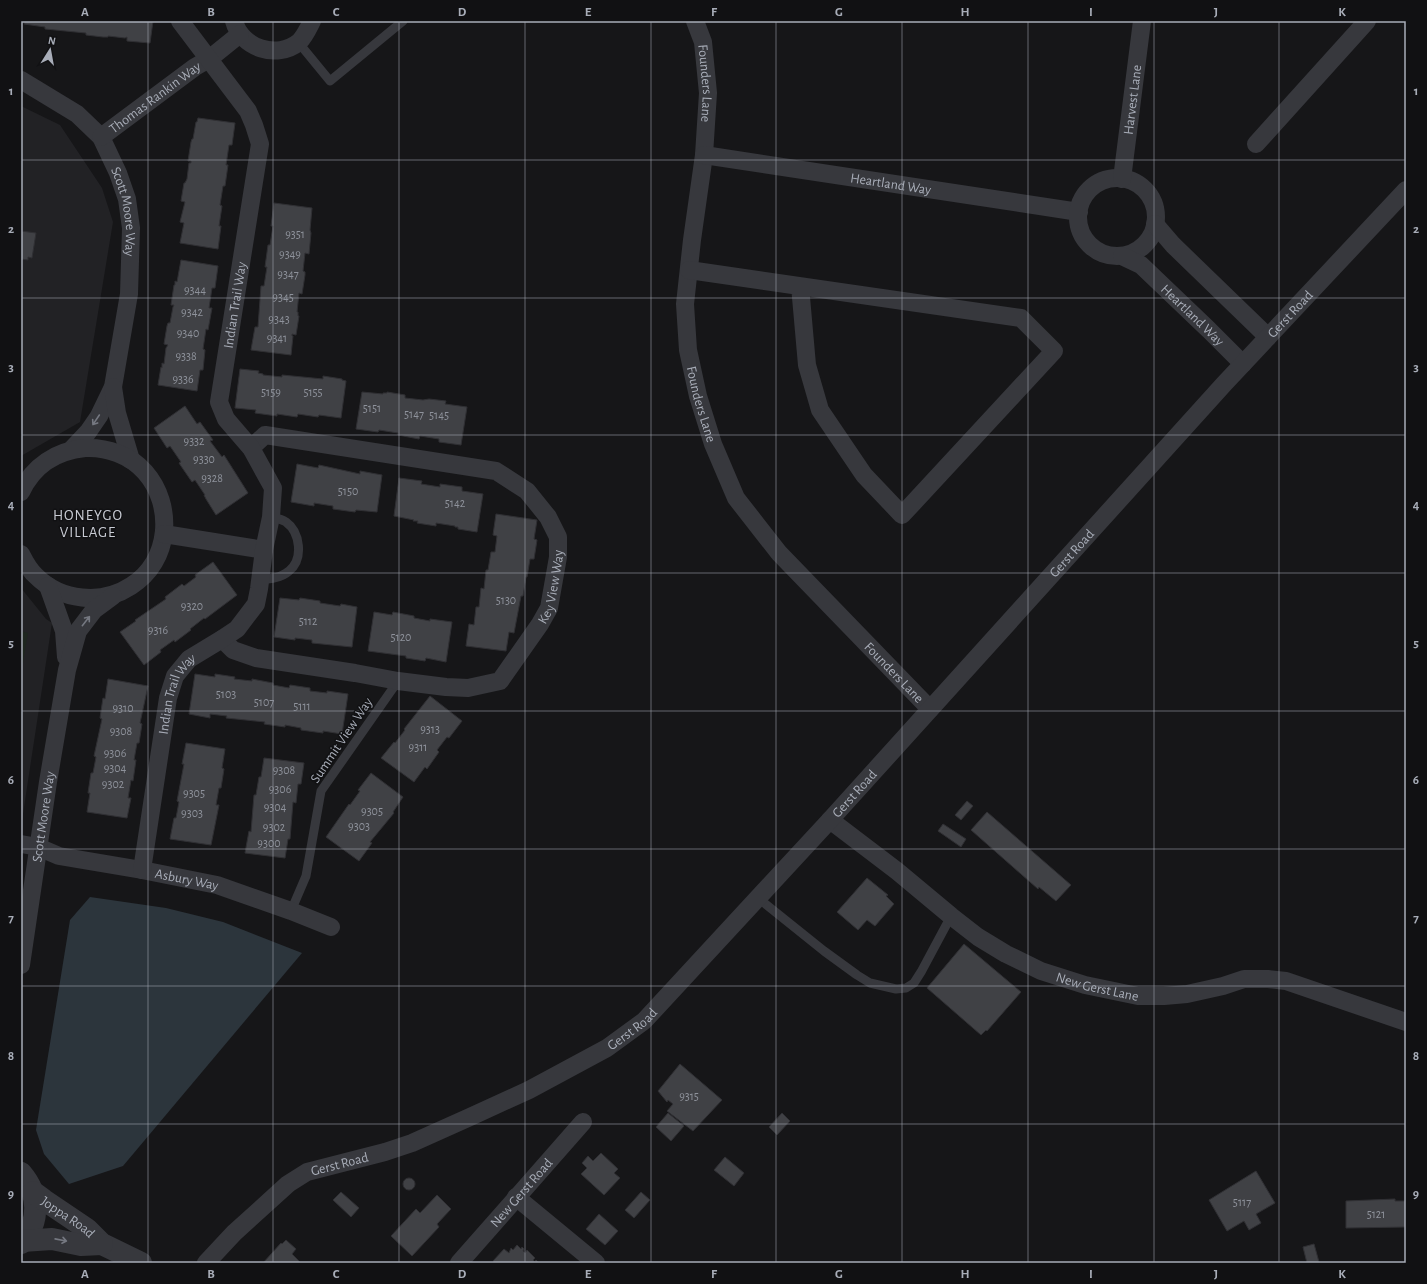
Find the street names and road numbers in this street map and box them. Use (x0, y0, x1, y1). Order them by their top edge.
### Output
street label: Founders Lane (695, 44, 714, 123)
street label: Thomas Rankin Way (107, 59, 203, 136)
street label: Harvest Lane (1122, 64, 1144, 136)
street label: Scott Moore Way (108, 165, 137, 257)
street label: Heartland Way (849, 171, 932, 197)
street label: Indian Trail Way (222, 261, 249, 349)
street label: Heartland Way (1158, 282, 1227, 349)
street label: Gerst Road (1265, 288, 1316, 341)
street label: Founders Lane (684, 365, 718, 444)
street label: Gerst Road (1047, 527, 1097, 580)
street label: Key View Way (536, 550, 566, 627)
street label: Founders Lane (861, 640, 926, 706)
street label: Indian Trail Way (157, 651, 198, 735)
street label: Summit View Way (308, 695, 375, 786)
street label: Gerst Road (830, 767, 880, 821)
street label: Scott Moore Way (30, 770, 58, 863)
street label: Asbury Way (154, 867, 220, 893)
street label: New Gerst Lane (1054, 970, 1140, 1004)
street label: Gerst Road (605, 1006, 660, 1053)
street label: Gerst Road (309, 1151, 370, 1179)
street label: New Gerst Road (488, 1156, 556, 1230)
street label: Joppa Road (38, 1194, 97, 1241)

